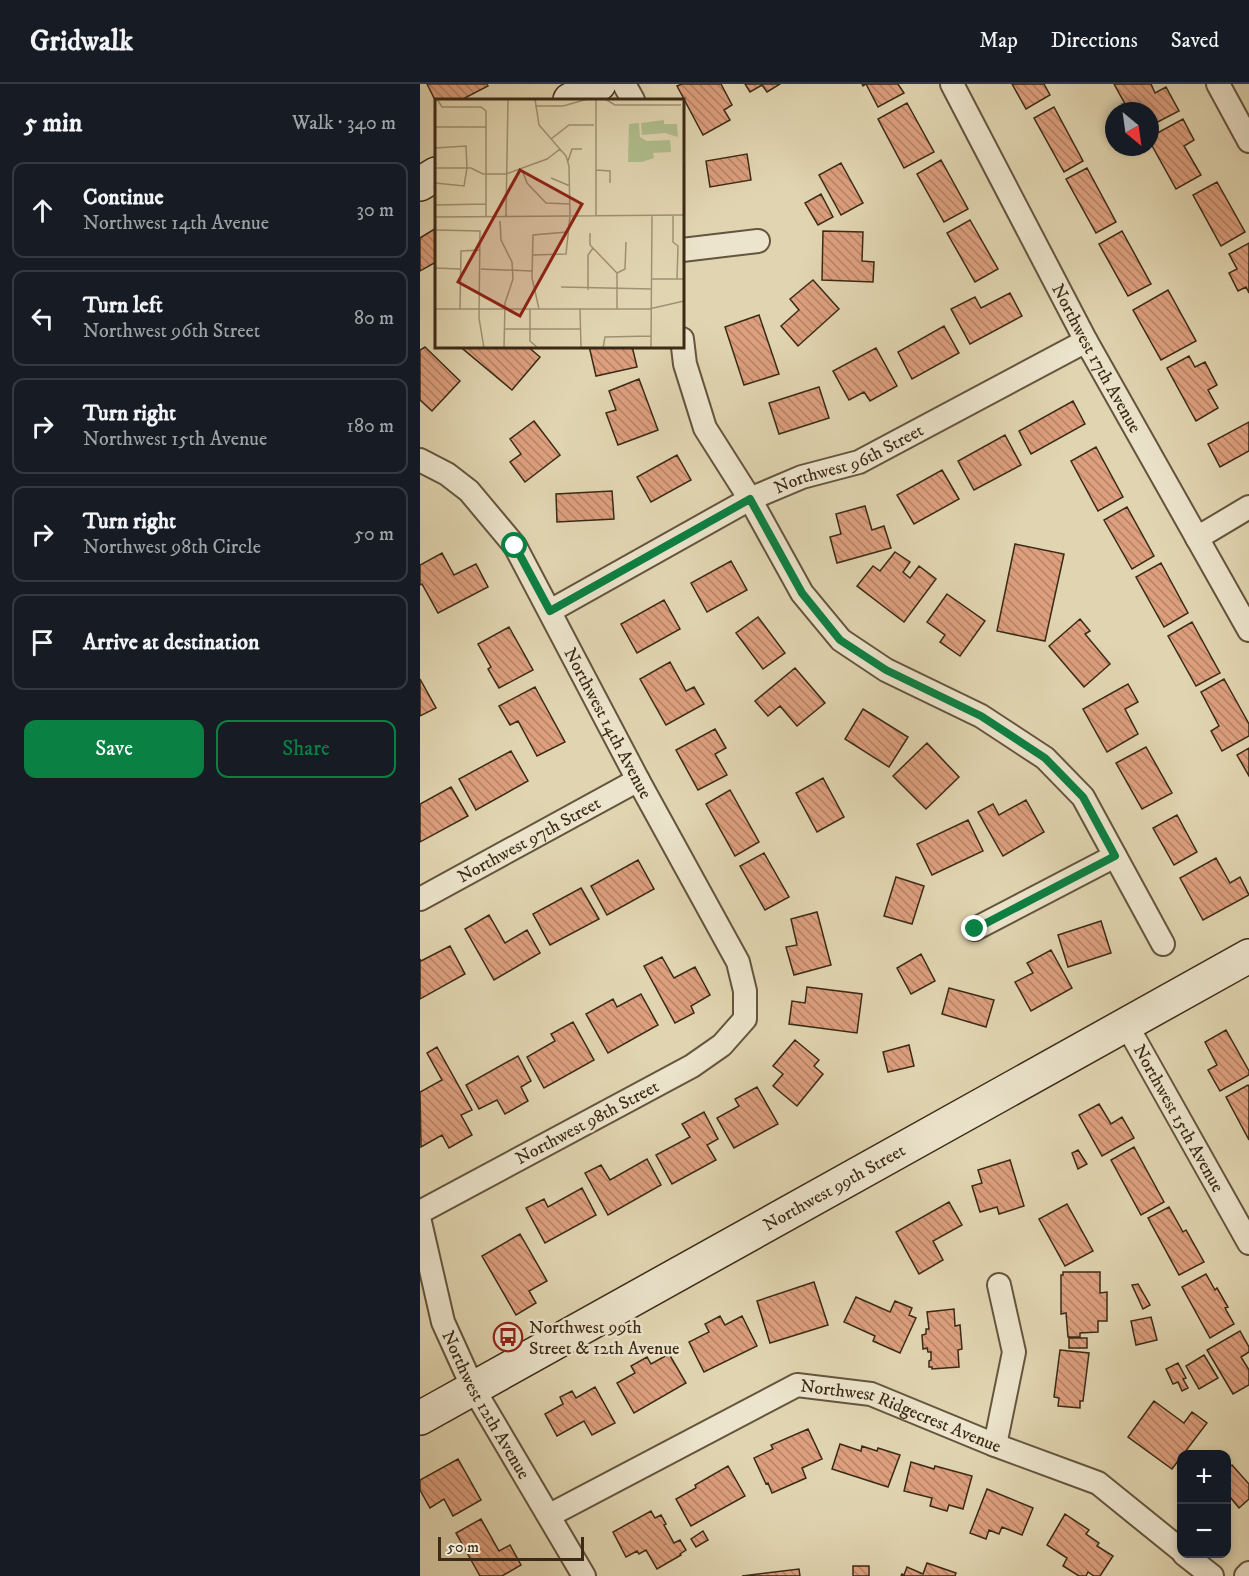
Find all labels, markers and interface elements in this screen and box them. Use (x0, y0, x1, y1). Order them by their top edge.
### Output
text: Gridwalk (30, 24, 133, 59)
text: Map (979, 28, 1018, 54)
text: Directions (1051, 28, 1138, 54)
text: Saved (1171, 28, 1219, 54)
inset map (435, 99, 684, 348)
north arrow (1105, 102, 1159, 156)
text: 5 min (24, 107, 82, 140)
text: Walk · 340 m (292, 111, 396, 136)
text: Continue (83, 184, 164, 211)
icon: ahead (26, 194, 59, 227)
text: 30 m (356, 198, 394, 223)
text: Northwest 14th Avenue (83, 211, 269, 236)
street label: Northwest 17th Avenue (1046, 280, 1146, 437)
text: Turn left (83, 292, 163, 319)
icon: left (26, 302, 59, 335)
text: 80 m (354, 306, 394, 331)
text: Northwest 96th Street (83, 319, 260, 344)
text: Turn right (83, 400, 176, 427)
icon: right (26, 410, 59, 443)
text: 180 m (347, 414, 394, 439)
street label: Northwest 96th Street (771, 420, 928, 500)
text: Northwest 15th Avenue (83, 427, 267, 452)
text: Turn right (83, 508, 176, 535)
icon: right (26, 518, 59, 551)
text: 50 m (354, 522, 394, 547)
route start (501, 532, 527, 558)
text: Northwest 98th Circle (83, 535, 261, 560)
icon: arrive (26, 626, 59, 659)
text: Arrive at destination (83, 629, 260, 656)
street label: Northwest 14th Avenue (559, 644, 656, 803)
button: Save (24, 720, 204, 778)
button: Share (216, 720, 396, 778)
street label: Northwest 97th Street (454, 792, 605, 888)
route end (961, 915, 987, 941)
street label: Northwest 15th Avenue (1128, 1041, 1228, 1196)
street label: Northwest 98th Street (512, 1076, 663, 1170)
street label: Northwest 99th Street (760, 1140, 910, 1236)
place label: Northwest 99th Street & 12th Avenue (529, 1317, 680, 1360)
bus stop icon: Northwest 99th Street & 12th Avenue (492, 1321, 524, 1353)
street label: Northwest 12th Avenue (436, 1327, 534, 1484)
street label: Northwest Ridgecrest Avenue (799, 1375, 1004, 1458)
map controls (1177, 1450, 1231, 1558)
button: + (1177, 1450, 1231, 1504)
button: − (1177, 1504, 1231, 1558)
scale bar (438, 1534, 584, 1562)
text: 50 m (447, 1537, 479, 1557)

